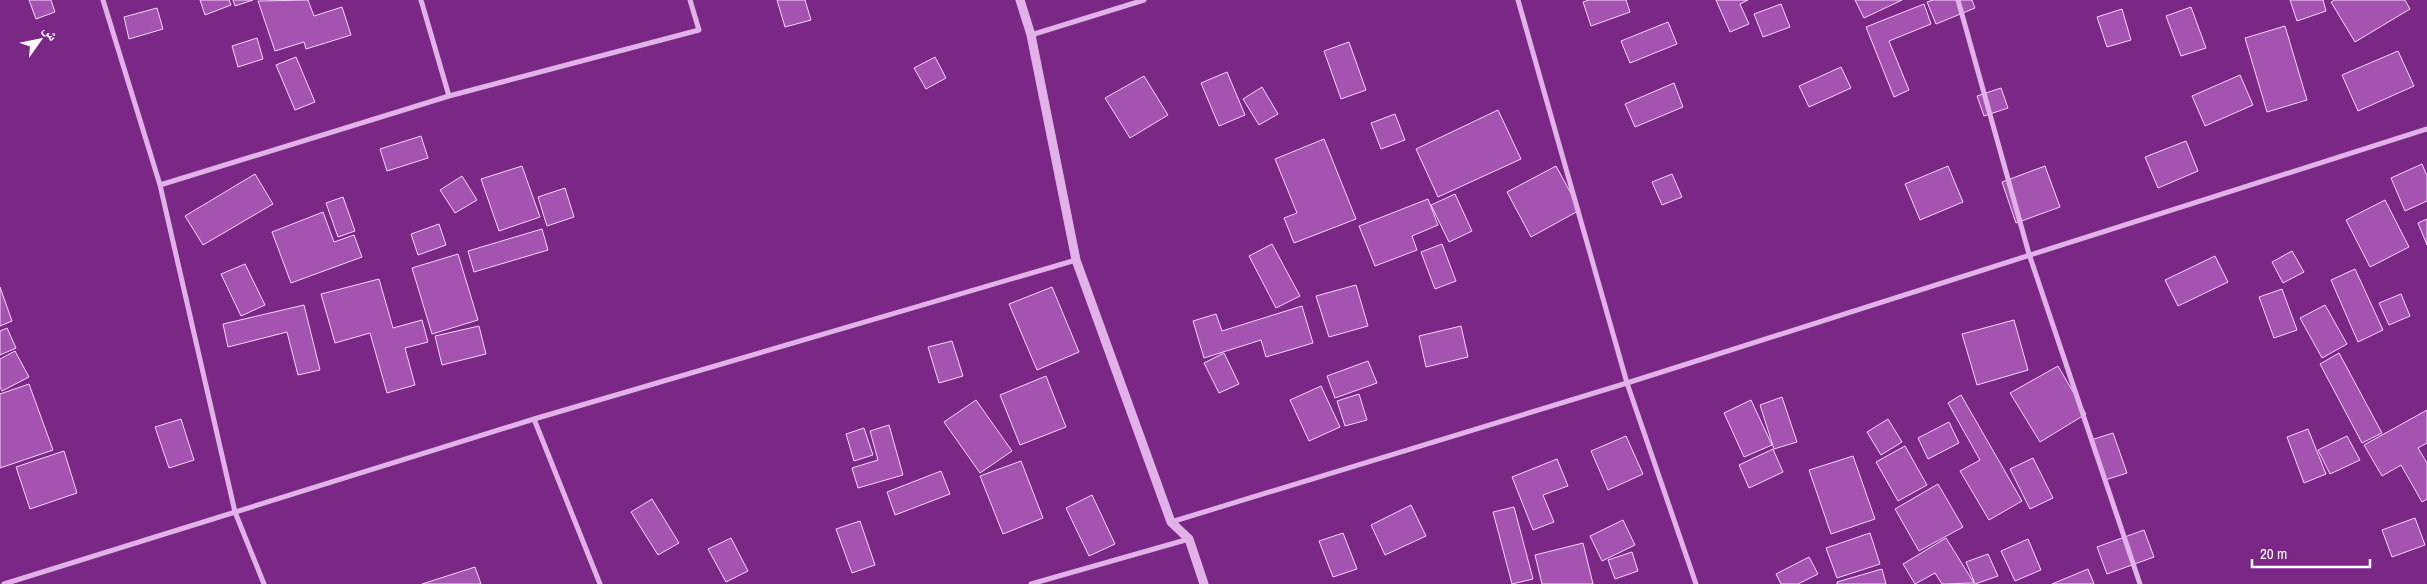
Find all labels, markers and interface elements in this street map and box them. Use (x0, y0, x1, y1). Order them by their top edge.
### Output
north arrow (15, 15, 65, 65)
text: ش (39, 22, 63, 44)
scale bar (2252, 536, 2370, 568)
text: 20 m (2260, 543, 2287, 564)

